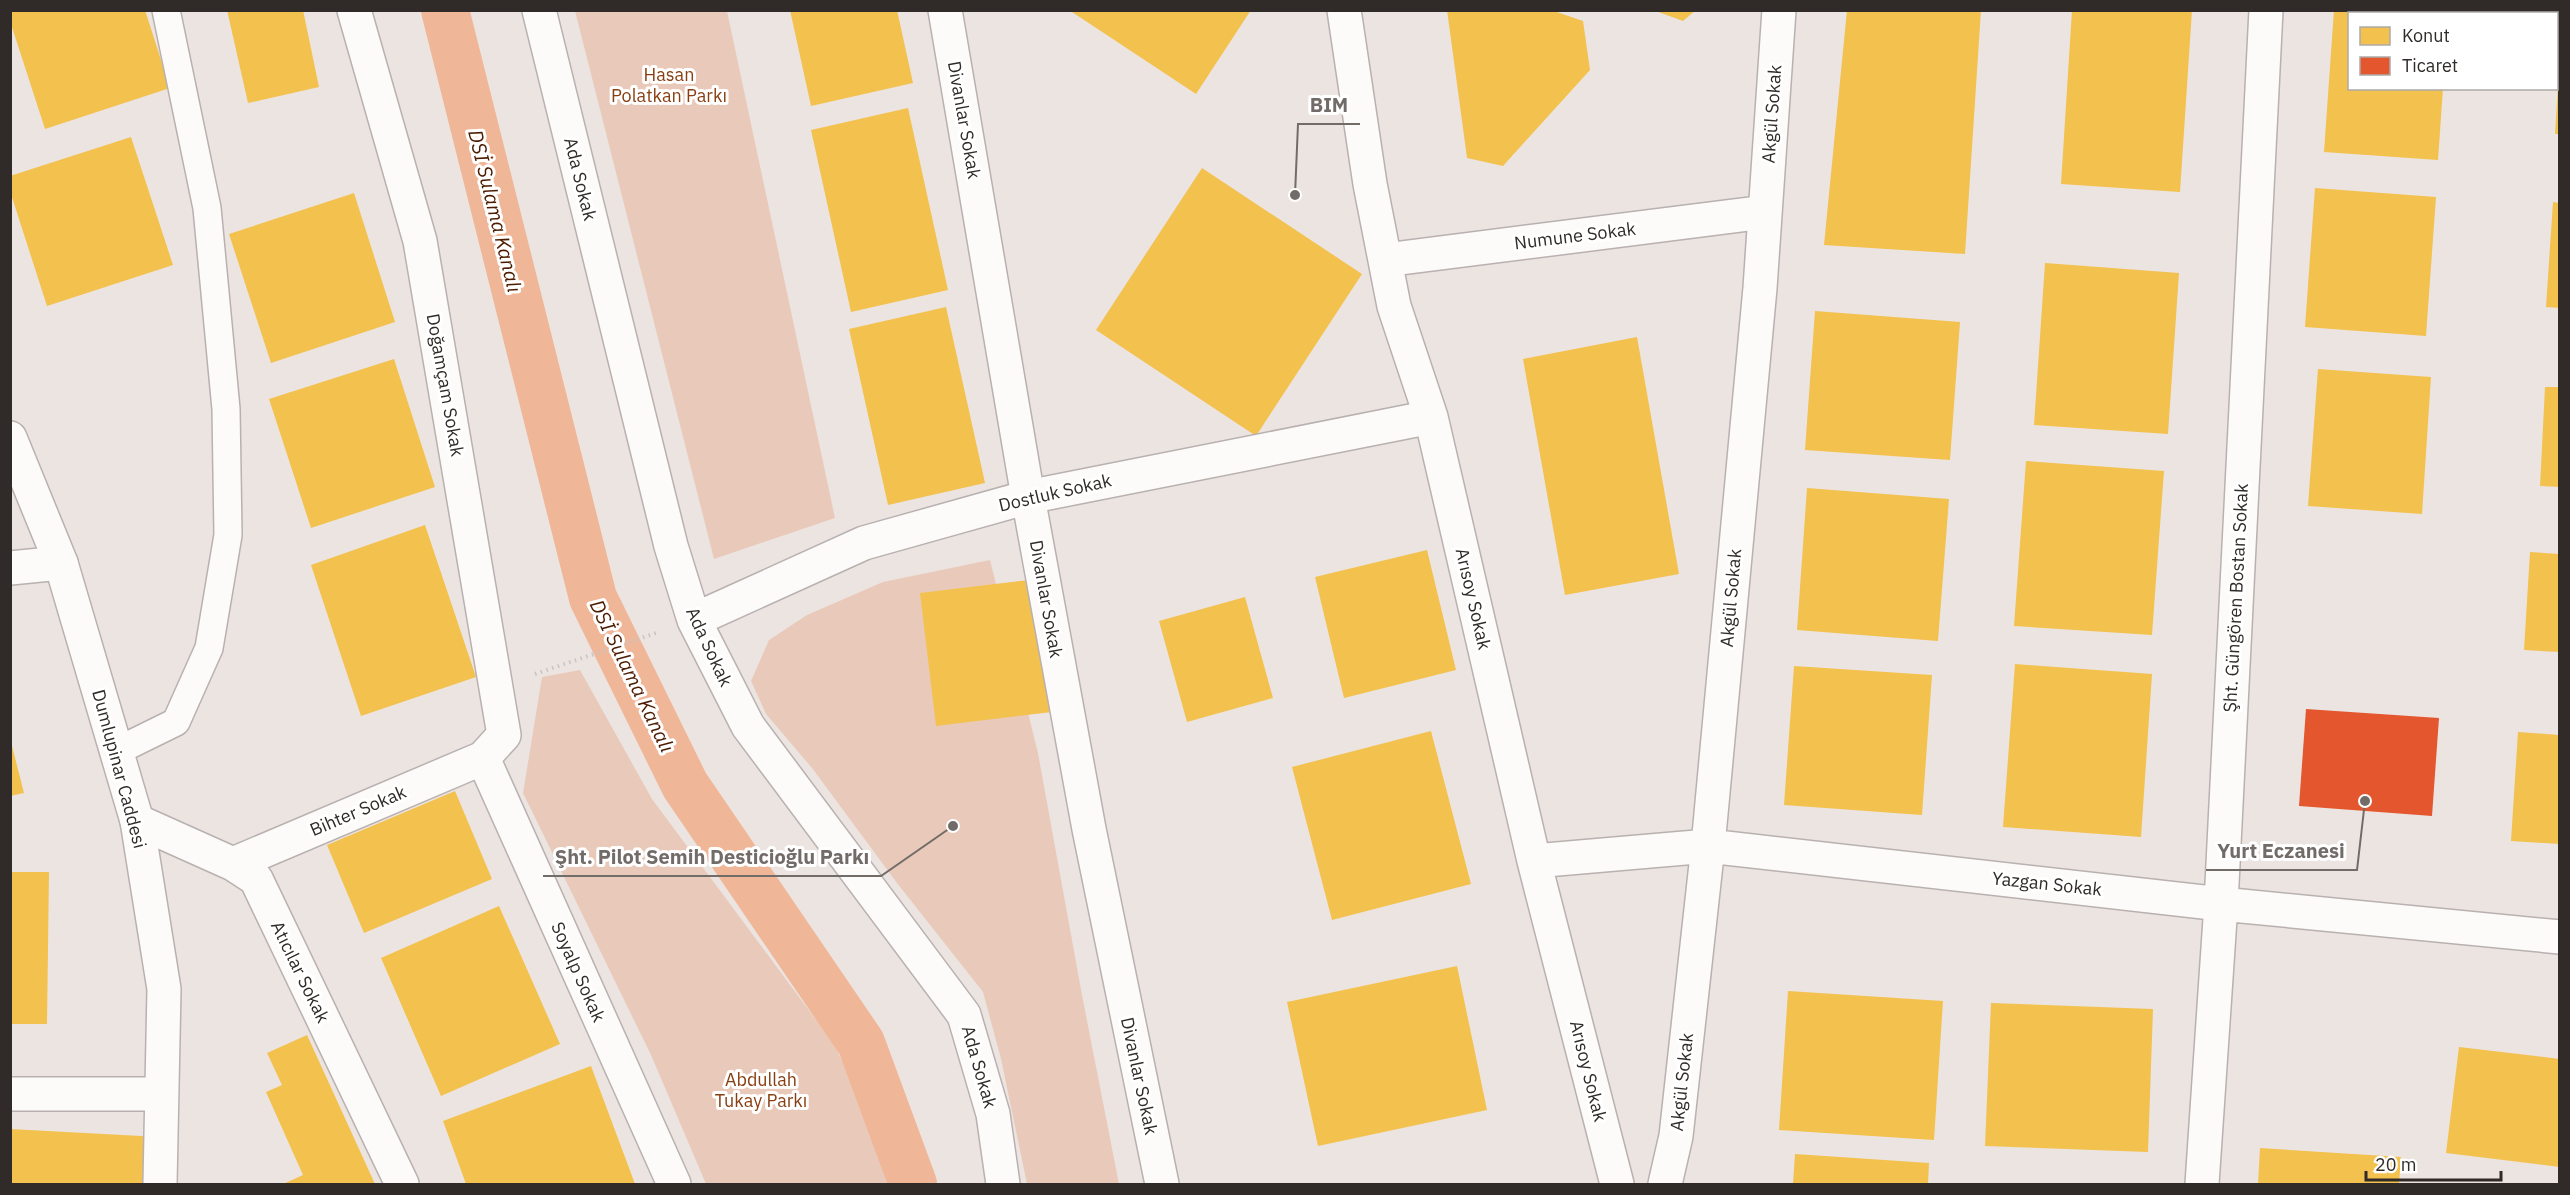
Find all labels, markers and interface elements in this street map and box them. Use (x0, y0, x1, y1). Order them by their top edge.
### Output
legend (2348, 12, 2558, 90)
text: Konut (2402, 24, 2450, 47)
text: Ticaret (2402, 54, 2458, 77)
street label: Divanlar Sokak (943, 59, 986, 181)
park label: Hasan Polatkan Parkı (611, 63, 727, 107)
street label: Akgül Sokak (1757, 63, 1786, 164)
callout: BIM (1298, 86, 1360, 124)
text: BIM (1310, 91, 1348, 118)
water label: DSİ Sulama Kanalı (462, 127, 529, 295)
street label: Ada Sokak (559, 135, 602, 223)
street label: Numune Sokak (1513, 217, 1638, 254)
street label: Doğamçam Sokak (422, 312, 469, 459)
street label: Dostluk Sokak (996, 468, 1114, 517)
street label: Şht. Güngören Bostan Sokak (2218, 482, 2253, 713)
street label: Divanlar Sokak (1025, 538, 1068, 660)
street label: Arısoy Sokak (1451, 546, 1496, 652)
street label: Akgül Sokak (1715, 547, 1746, 648)
water label: DSİ Sulama Kanalı (584, 595, 681, 757)
street label: Ada Sokak (681, 603, 738, 691)
street label: Dumlupinar Caddesi (87, 687, 152, 851)
street label: Bihter Sokak (306, 780, 410, 841)
callout: Yurt Eczanesi (2206, 832, 2357, 870)
text: Yurt Eczanesi (2217, 837, 2345, 864)
callout: Şht. Pilot Semih Desticioğlu Parkı (543, 838, 881, 876)
text: Şht. Pilot Semih Desticioğlu Parkı (555, 843, 869, 870)
street label: Yazgan Sokak (1991, 866, 2104, 901)
street label: Atıcılar Sokak (266, 917, 335, 1027)
street label: Soyalp Sokak (546, 918, 611, 1026)
street label: Divanlar Sokak (1116, 1015, 1163, 1137)
street label: Arısoy Sokak (1565, 1018, 1612, 1124)
street label: Ada Sokak (957, 1023, 1002, 1111)
street label: Akgül Sokak (1665, 1031, 1698, 1132)
park label: Abdullah Tukay Parkı (715, 1068, 807, 1112)
scale bar (2366, 1144, 2501, 1182)
text: 20 m (2375, 1153, 2417, 1176)

